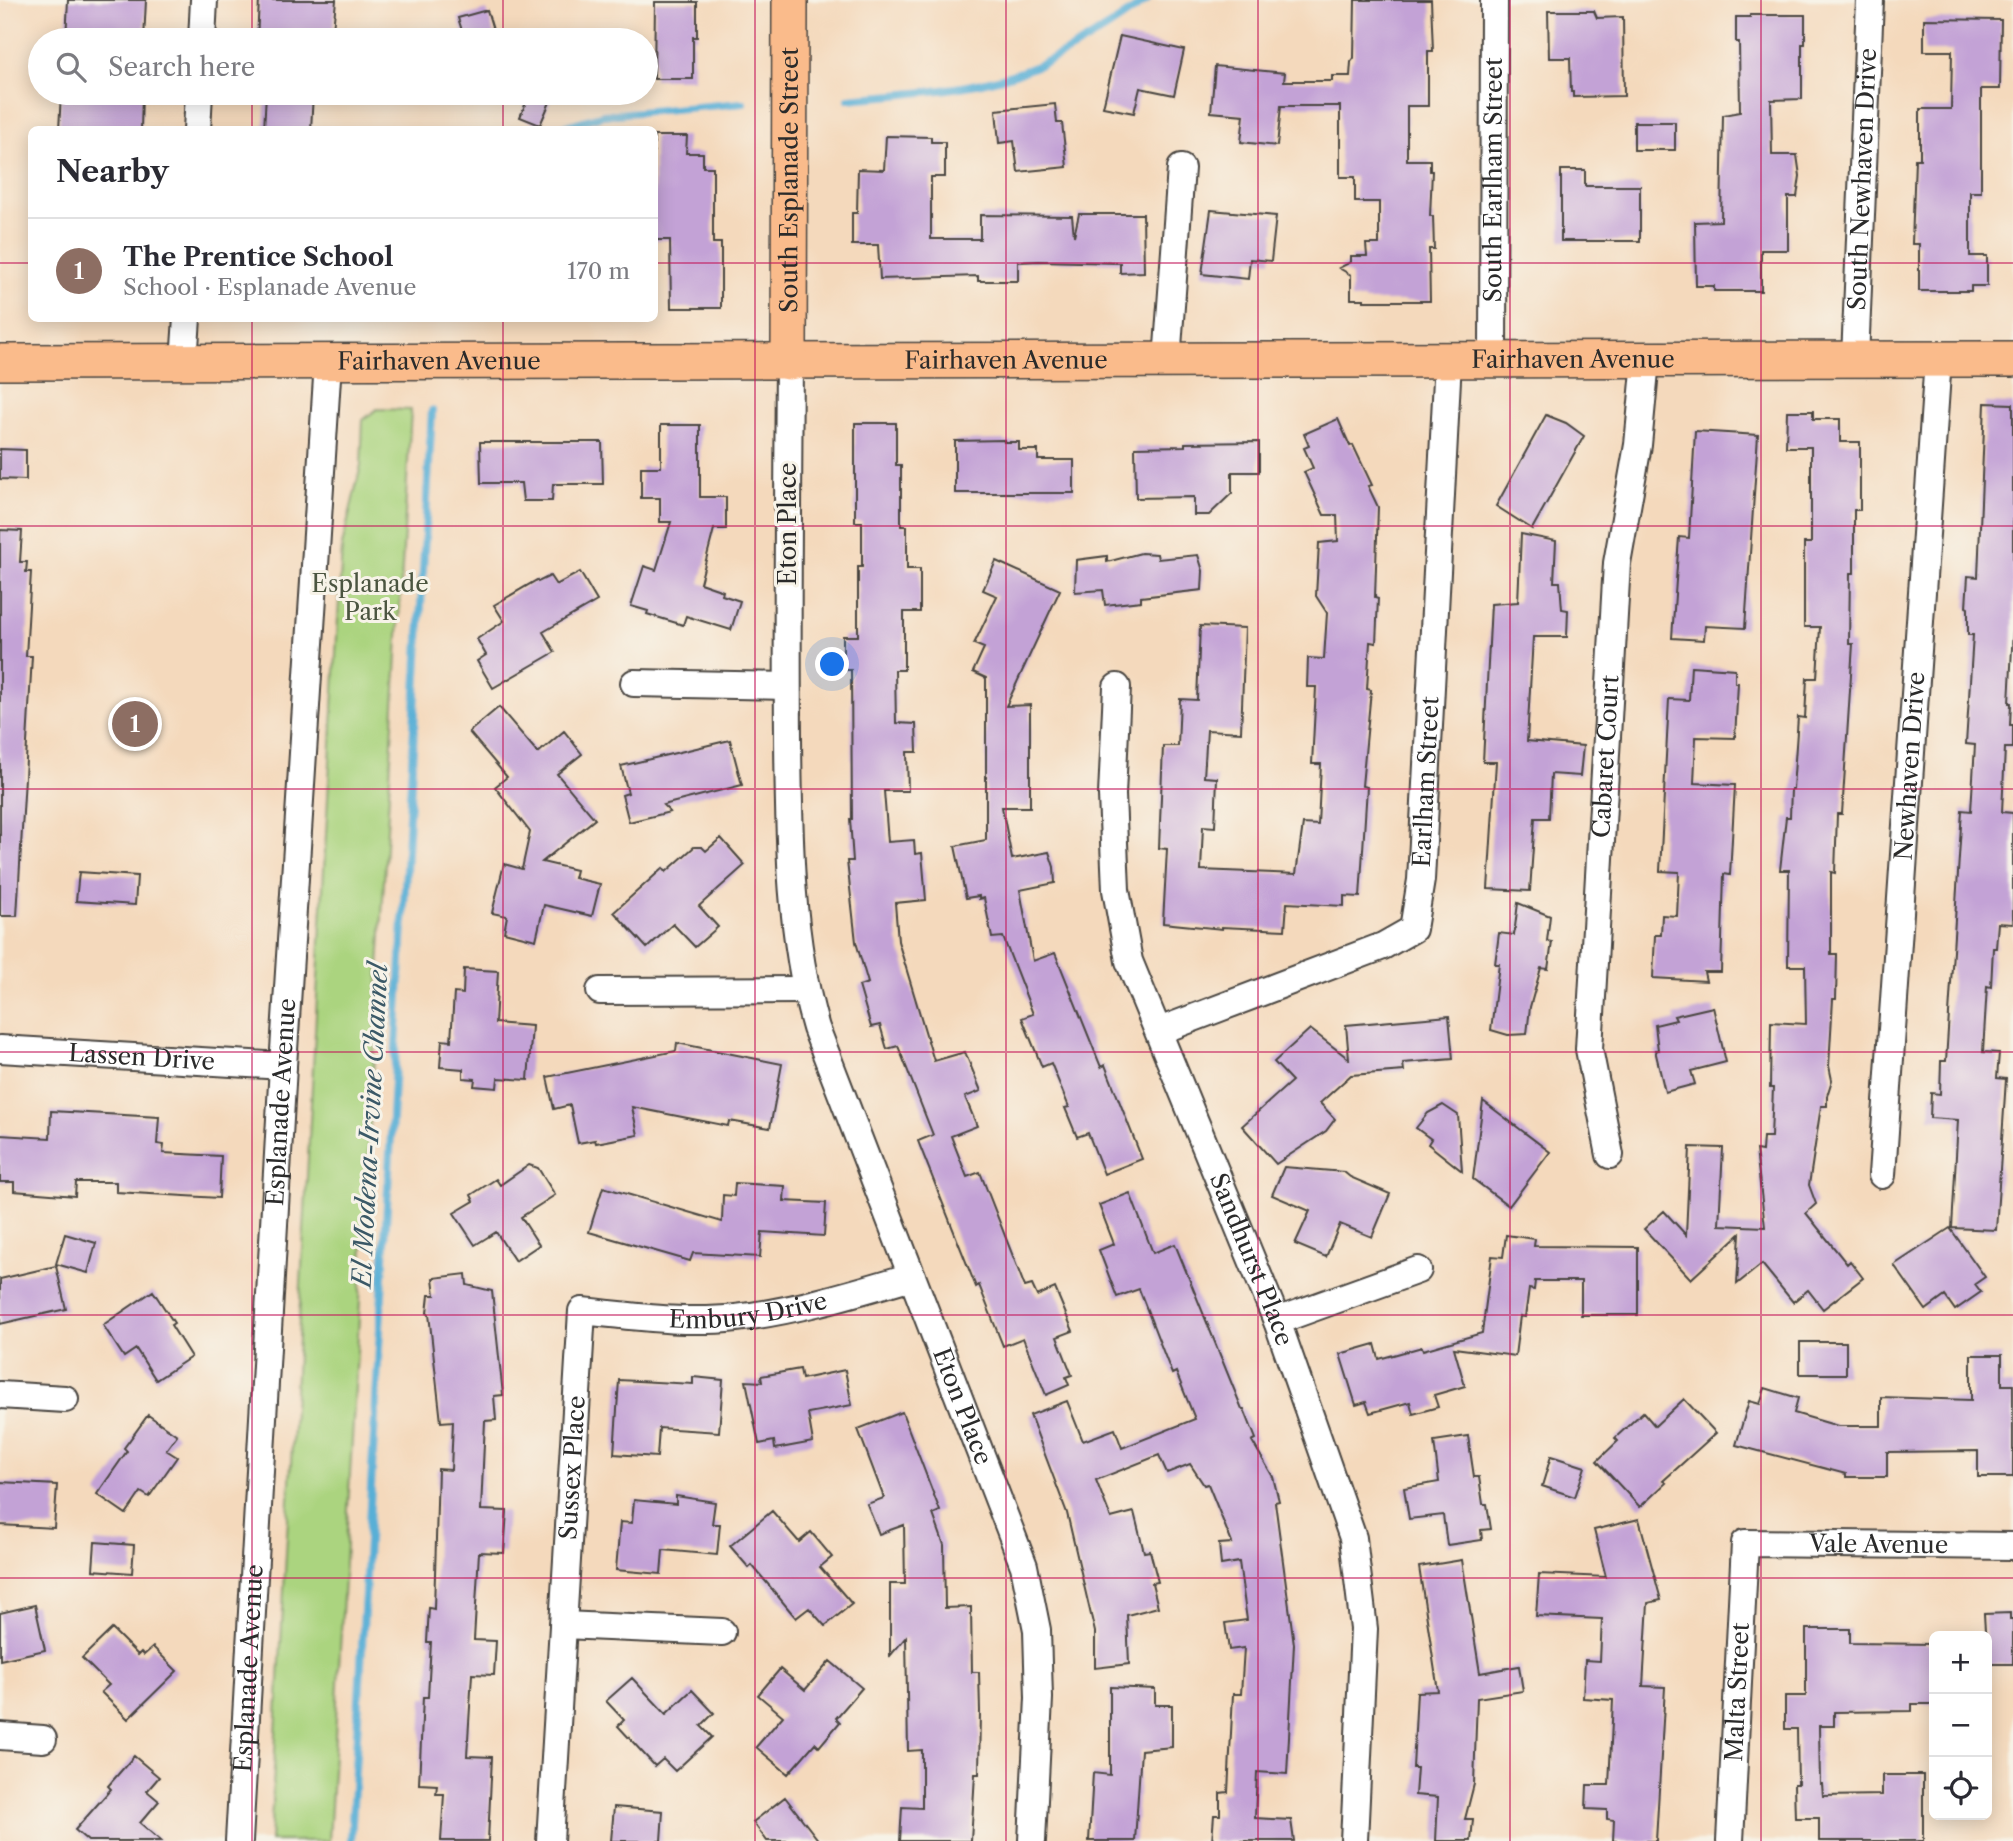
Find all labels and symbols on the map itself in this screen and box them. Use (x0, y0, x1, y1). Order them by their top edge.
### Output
street label: South Esplanade Street (774, 47, 804, 313)
street label: South Newhaven Drive (1842, 47, 1882, 311)
street label: South Earlham Street (1478, 57, 1508, 302)
street label: Fairhaven Avenue (904, 345, 1108, 375)
street label: Fairhaven Avenue (1471, 345, 1675, 374)
street label: Fairhaven Avenue (337, 346, 541, 375)
street label: Eton Place (773, 463, 802, 585)
park label: Esplanade Park (311, 569, 429, 626)
your location (815, 647, 849, 681)
street label: Newhaven Drive (1889, 671, 1930, 861)
street label: Cabaret Court (1586, 674, 1625, 839)
street label: Earlham Street (1407, 695, 1445, 868)
pin: 1 (112, 698, 158, 750)
water label: El Modena-Irvine Channel (345, 959, 395, 1290)
street label: Esplanade Avenue (260, 997, 301, 1207)
street label: Lassen Drive (68, 1038, 216, 1076)
street label: Sandhurst Place (1204, 1169, 1299, 1349)
street label: Embury Drive (668, 1286, 830, 1334)
street label: Eton Place (927, 1344, 998, 1469)
street label: Sussex Place (553, 1395, 591, 1541)
street label: Vale Avenue (1808, 1529, 1948, 1559)
street label: Esplanade Avenue (228, 1563, 269, 1773)
street label: Malta Street (1719, 1621, 1755, 1762)

